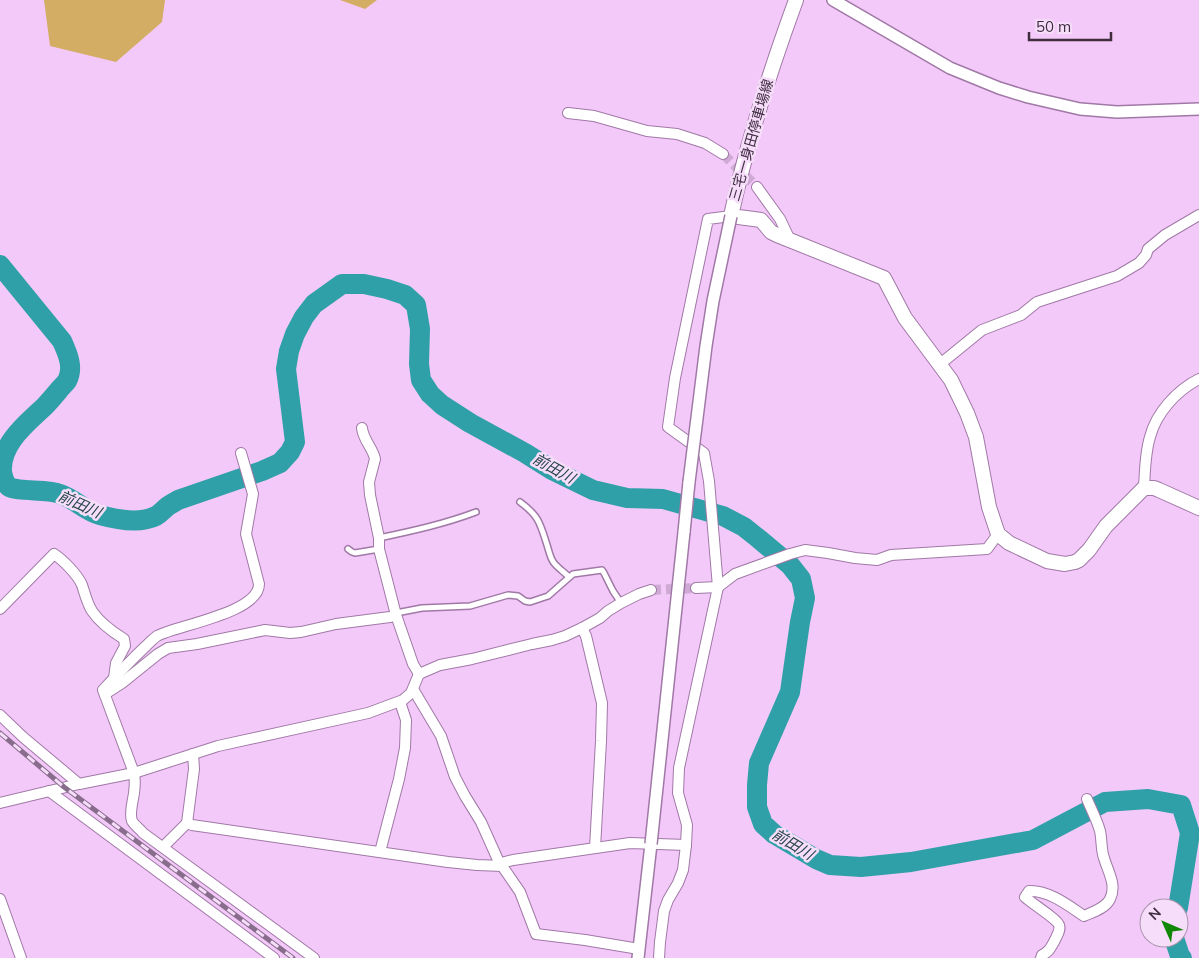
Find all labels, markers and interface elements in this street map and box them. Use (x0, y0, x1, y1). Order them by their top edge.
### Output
scale bar (1029, 10, 1112, 42)
text: 50 m (1036, 17, 1071, 36)
street label: 三宅一身田停車場線 (725, 77, 777, 203)
water label: 前田川 (530, 449, 580, 488)
water label: 前田川 (56, 486, 106, 523)
water label: 前田川 (769, 824, 819, 865)
north arrow (1139, 898, 1189, 948)
text: N (1145, 904, 1165, 924)

